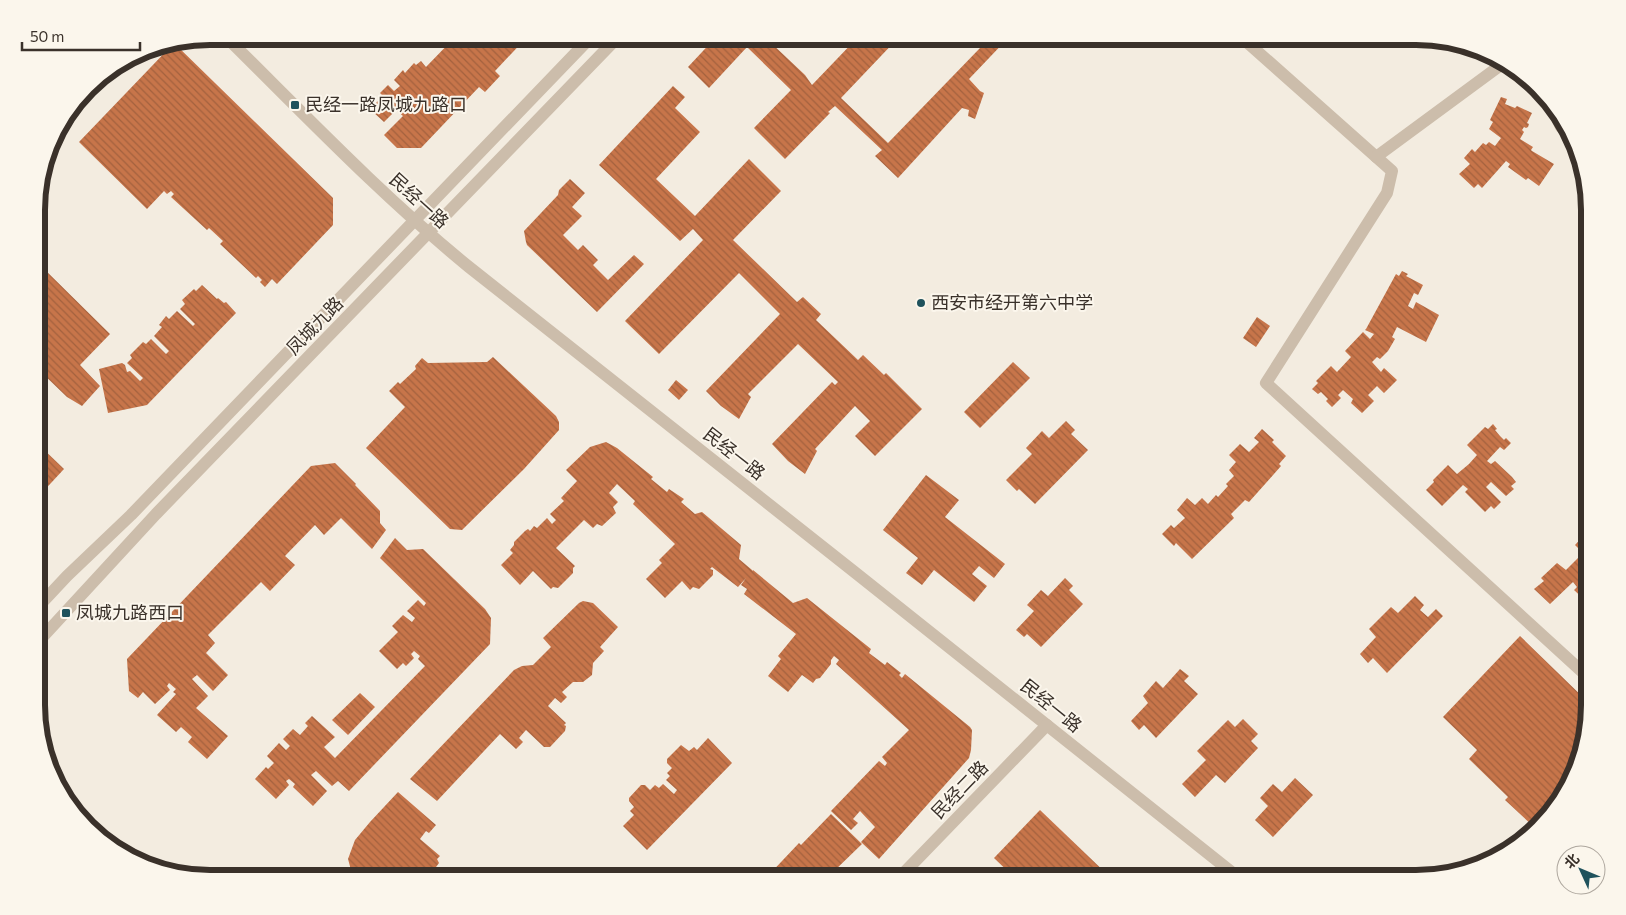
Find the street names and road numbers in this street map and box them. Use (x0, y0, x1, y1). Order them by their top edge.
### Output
street label: 民经一路 (386, 168, 454, 233)
street label: 凤城九路 (281, 292, 347, 359)
street label: 民经一路 (699, 422, 770, 484)
street label: 民经一路 (1017, 674, 1087, 736)
street label: 民经二路 (926, 756, 992, 823)

